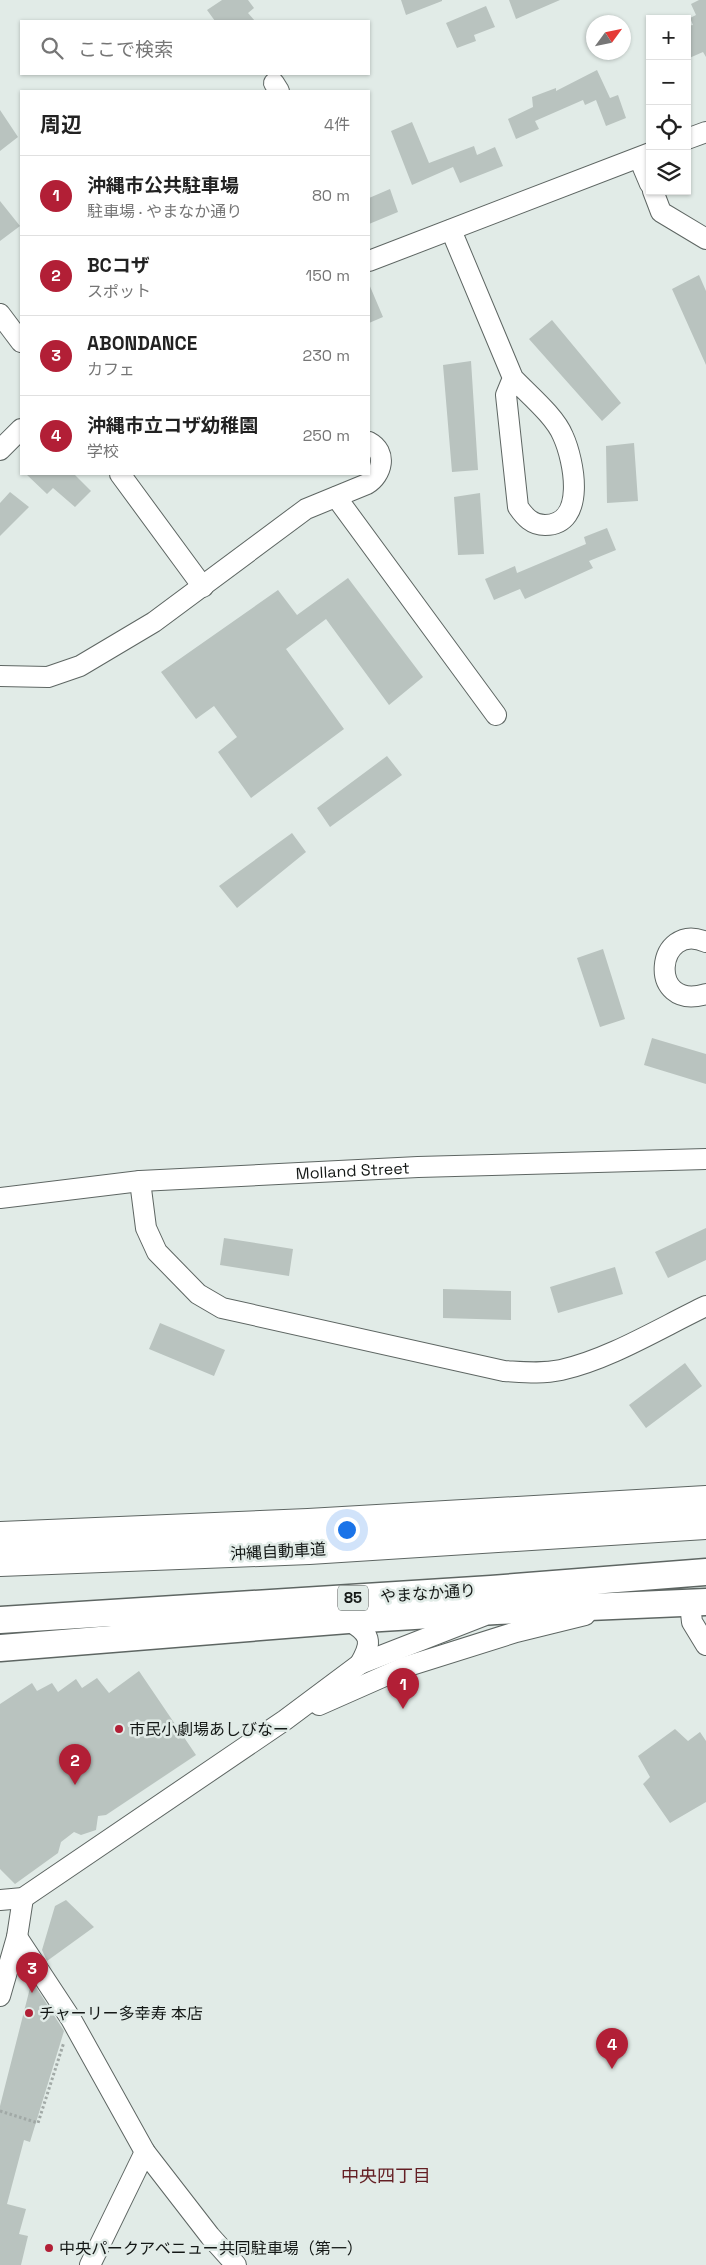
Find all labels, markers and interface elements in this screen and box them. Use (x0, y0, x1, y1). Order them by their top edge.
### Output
north arrow (586, 15, 631, 60)
map controls (646, 15, 691, 195)
button: + (646, 15, 691, 60)
search box (20, 20, 370, 75)
icon: search (38, 34, 66, 62)
text: ここで検索 (78, 37, 173, 62)
button: − (646, 60, 691, 105)
button: locate (646, 105, 691, 150)
text: 周辺 (40, 111, 82, 138)
text: 4件 (324, 114, 350, 135)
button: layers (646, 150, 691, 195)
text: 沖縄市公共駐車場 (87, 173, 239, 198)
text: 1 (52, 185, 60, 206)
text: 80 m (312, 185, 350, 206)
text: 駐車場 · やまなか通り (87, 201, 242, 222)
text: BCコザ (87, 253, 150, 278)
text: 2 (51, 265, 61, 286)
text: 150 m (306, 265, 350, 286)
text: スポット (87, 281, 151, 302)
text: ABONDANCE (87, 331, 197, 356)
text: 3 (51, 345, 61, 366)
text: 230 m (303, 345, 350, 366)
text: カフェ (87, 359, 135, 380)
text: 沖縄市立コザ幼稚園 (87, 413, 258, 438)
text: 4 (51, 425, 61, 446)
text: 250 m (303, 425, 350, 446)
text: 学校 (87, 441, 119, 462)
street label: Molland Street (295, 1157, 410, 1184)
your location (334, 1517, 360, 1543)
street label: 沖縄自動車道 (230, 1539, 327, 1564)
street label: やまなか通り (379, 1580, 477, 1607)
road number: 85 (338, 1586, 368, 1610)
pin: 1 (387, 1668, 419, 1709)
place label: 市民小劇場あしびなー (129, 1719, 289, 1740)
marker: 市民小劇場あしびなー (113, 1723, 125, 1735)
pin: 2 (59, 1744, 91, 1785)
pin: 3 (16, 1952, 48, 1993)
place label: チャーリー多幸寿 本店 (39, 2003, 203, 2024)
marker: チャーリー多幸寿 本店 (23, 2007, 35, 2019)
pin: 4 (596, 2028, 628, 2069)
district label: 中央四丁目 (341, 2164, 431, 2187)
place label: 中央パークアベニュー共同駐車場（第一） (59, 2238, 363, 2259)
marker: 中央パークアベニュー共同駐車場（第一） (43, 2242, 55, 2254)

